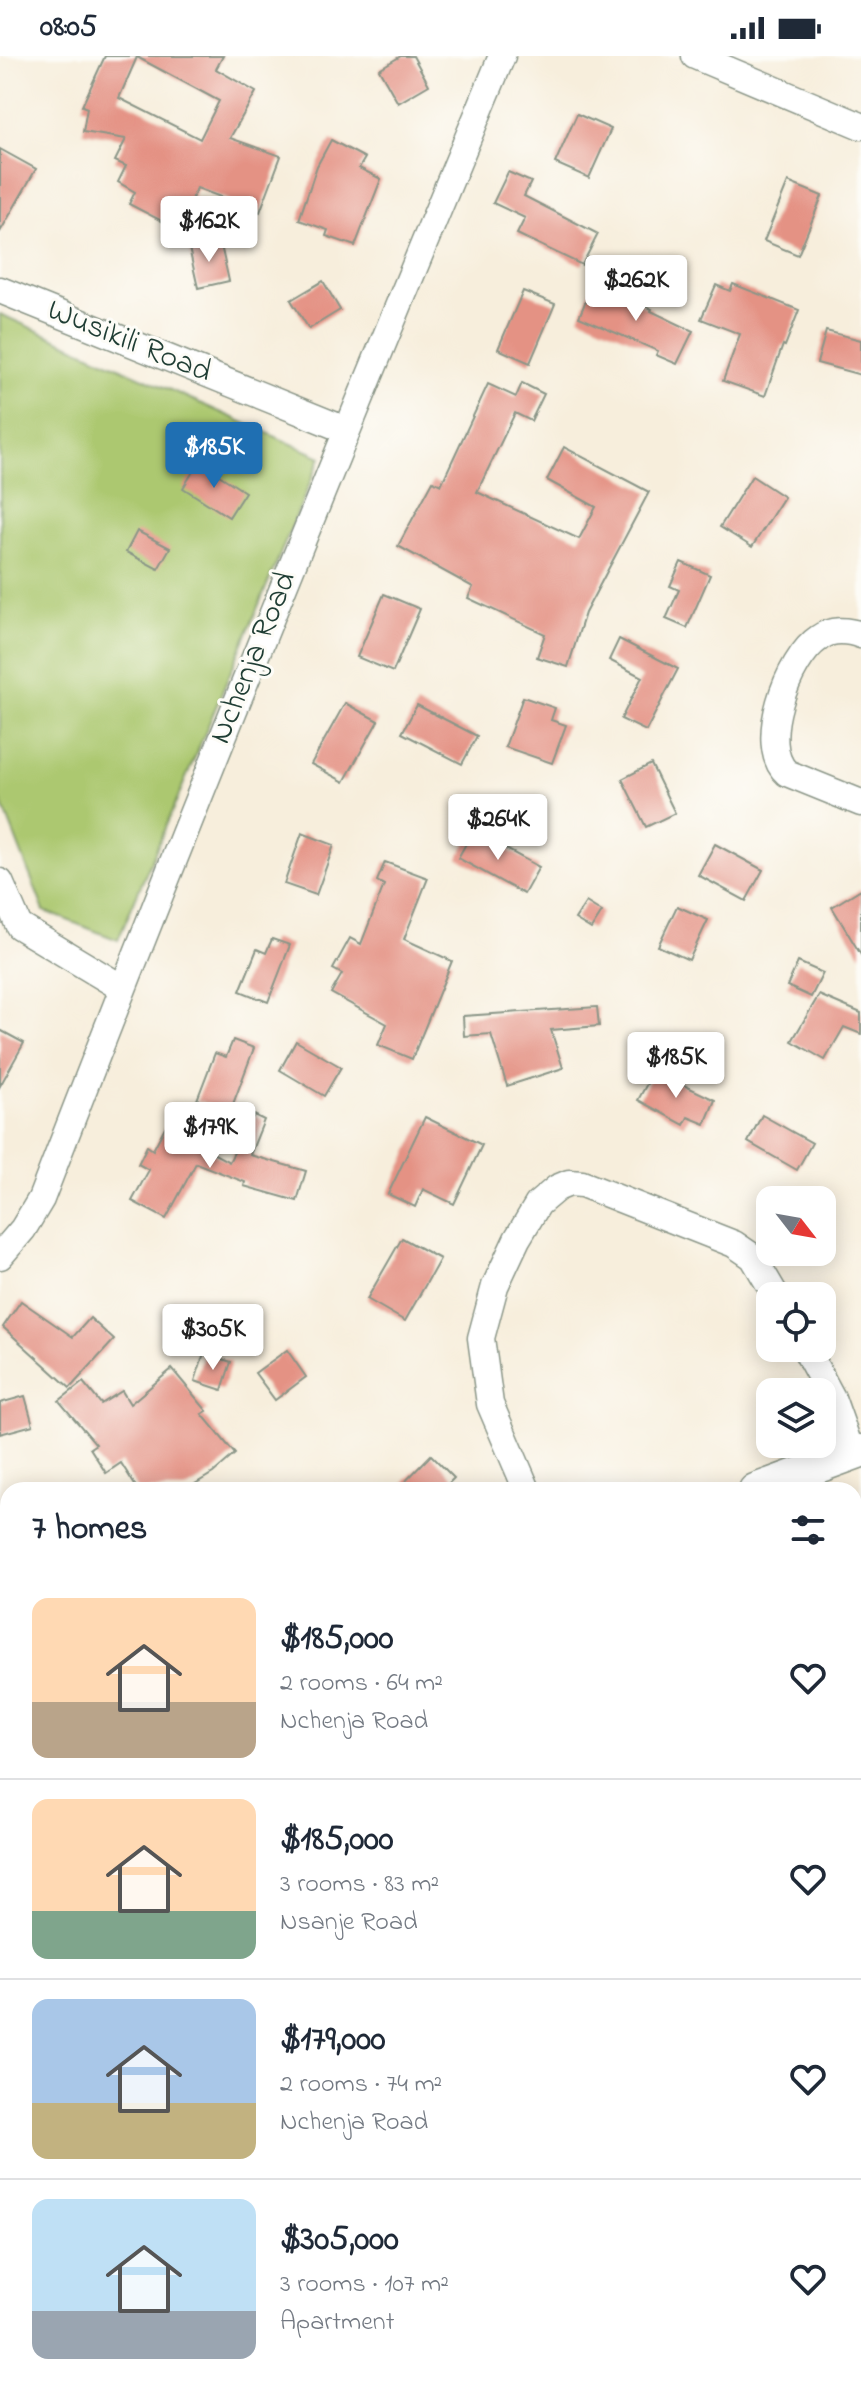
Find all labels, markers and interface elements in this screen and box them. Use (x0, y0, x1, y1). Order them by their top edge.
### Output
text: 08:05 (40, 6, 97, 50)
pin: $162K (153, 196, 265, 264)
text: $162K (179, 203, 239, 241)
pin: $262K (580, 255, 692, 323)
text: $262K (603, 262, 669, 300)
street label: Wusikili Road (40, 288, 218, 396)
pin: $185K (158, 422, 270, 490)
text: $185K (183, 429, 245, 467)
street label: Nchenja Road (198, 565, 310, 751)
pin: $264K (442, 794, 554, 862)
text: $264K (466, 801, 530, 839)
pin: $185K (620, 1032, 732, 1100)
text: $185K (645, 1039, 707, 1077)
pin: $179K (154, 1102, 266, 1170)
text: $179K (182, 1109, 238, 1147)
north arrow (756, 1186, 836, 1266)
map controls (756, 1186, 836, 1458)
button: locate (756, 1282, 836, 1362)
pin: $305K (157, 1304, 269, 1372)
text: $305K (180, 1311, 246, 1349)
button: layers (756, 1378, 836, 1458)
text: 7 homes (32, 1505, 147, 1555)
icon: filters (786, 1508, 830, 1552)
text: $185,000 (280, 1615, 394, 1665)
icon: home (96, 1630, 192, 1726)
icon: heart (786, 1656, 830, 1700)
text: 2 rooms · 64 m² (280, 1665, 443, 1703)
text: Nchenja Road (280, 1703, 428, 1741)
text: $185,000 (280, 1816, 394, 1866)
icon: home (96, 1831, 192, 1927)
icon: heart (786, 1857, 830, 1901)
text: 3 rooms · 83 m² (280, 1866, 439, 1904)
text: Nsanje Road (280, 1904, 418, 1942)
text: $179,000 (280, 2016, 386, 2066)
icon: home (96, 2031, 192, 2127)
icon: heart (786, 2057, 830, 2101)
text: 2 rooms · 74 m² (280, 2066, 442, 2104)
text: Nchenja Road (280, 2104, 428, 2142)
text: $305,000 (280, 2216, 399, 2266)
icon: home (96, 2231, 192, 2327)
icon: heart (786, 2257, 830, 2301)
text: 3 rooms · 107 m² (280, 2266, 449, 2304)
text: Apartment (280, 2304, 394, 2342)

